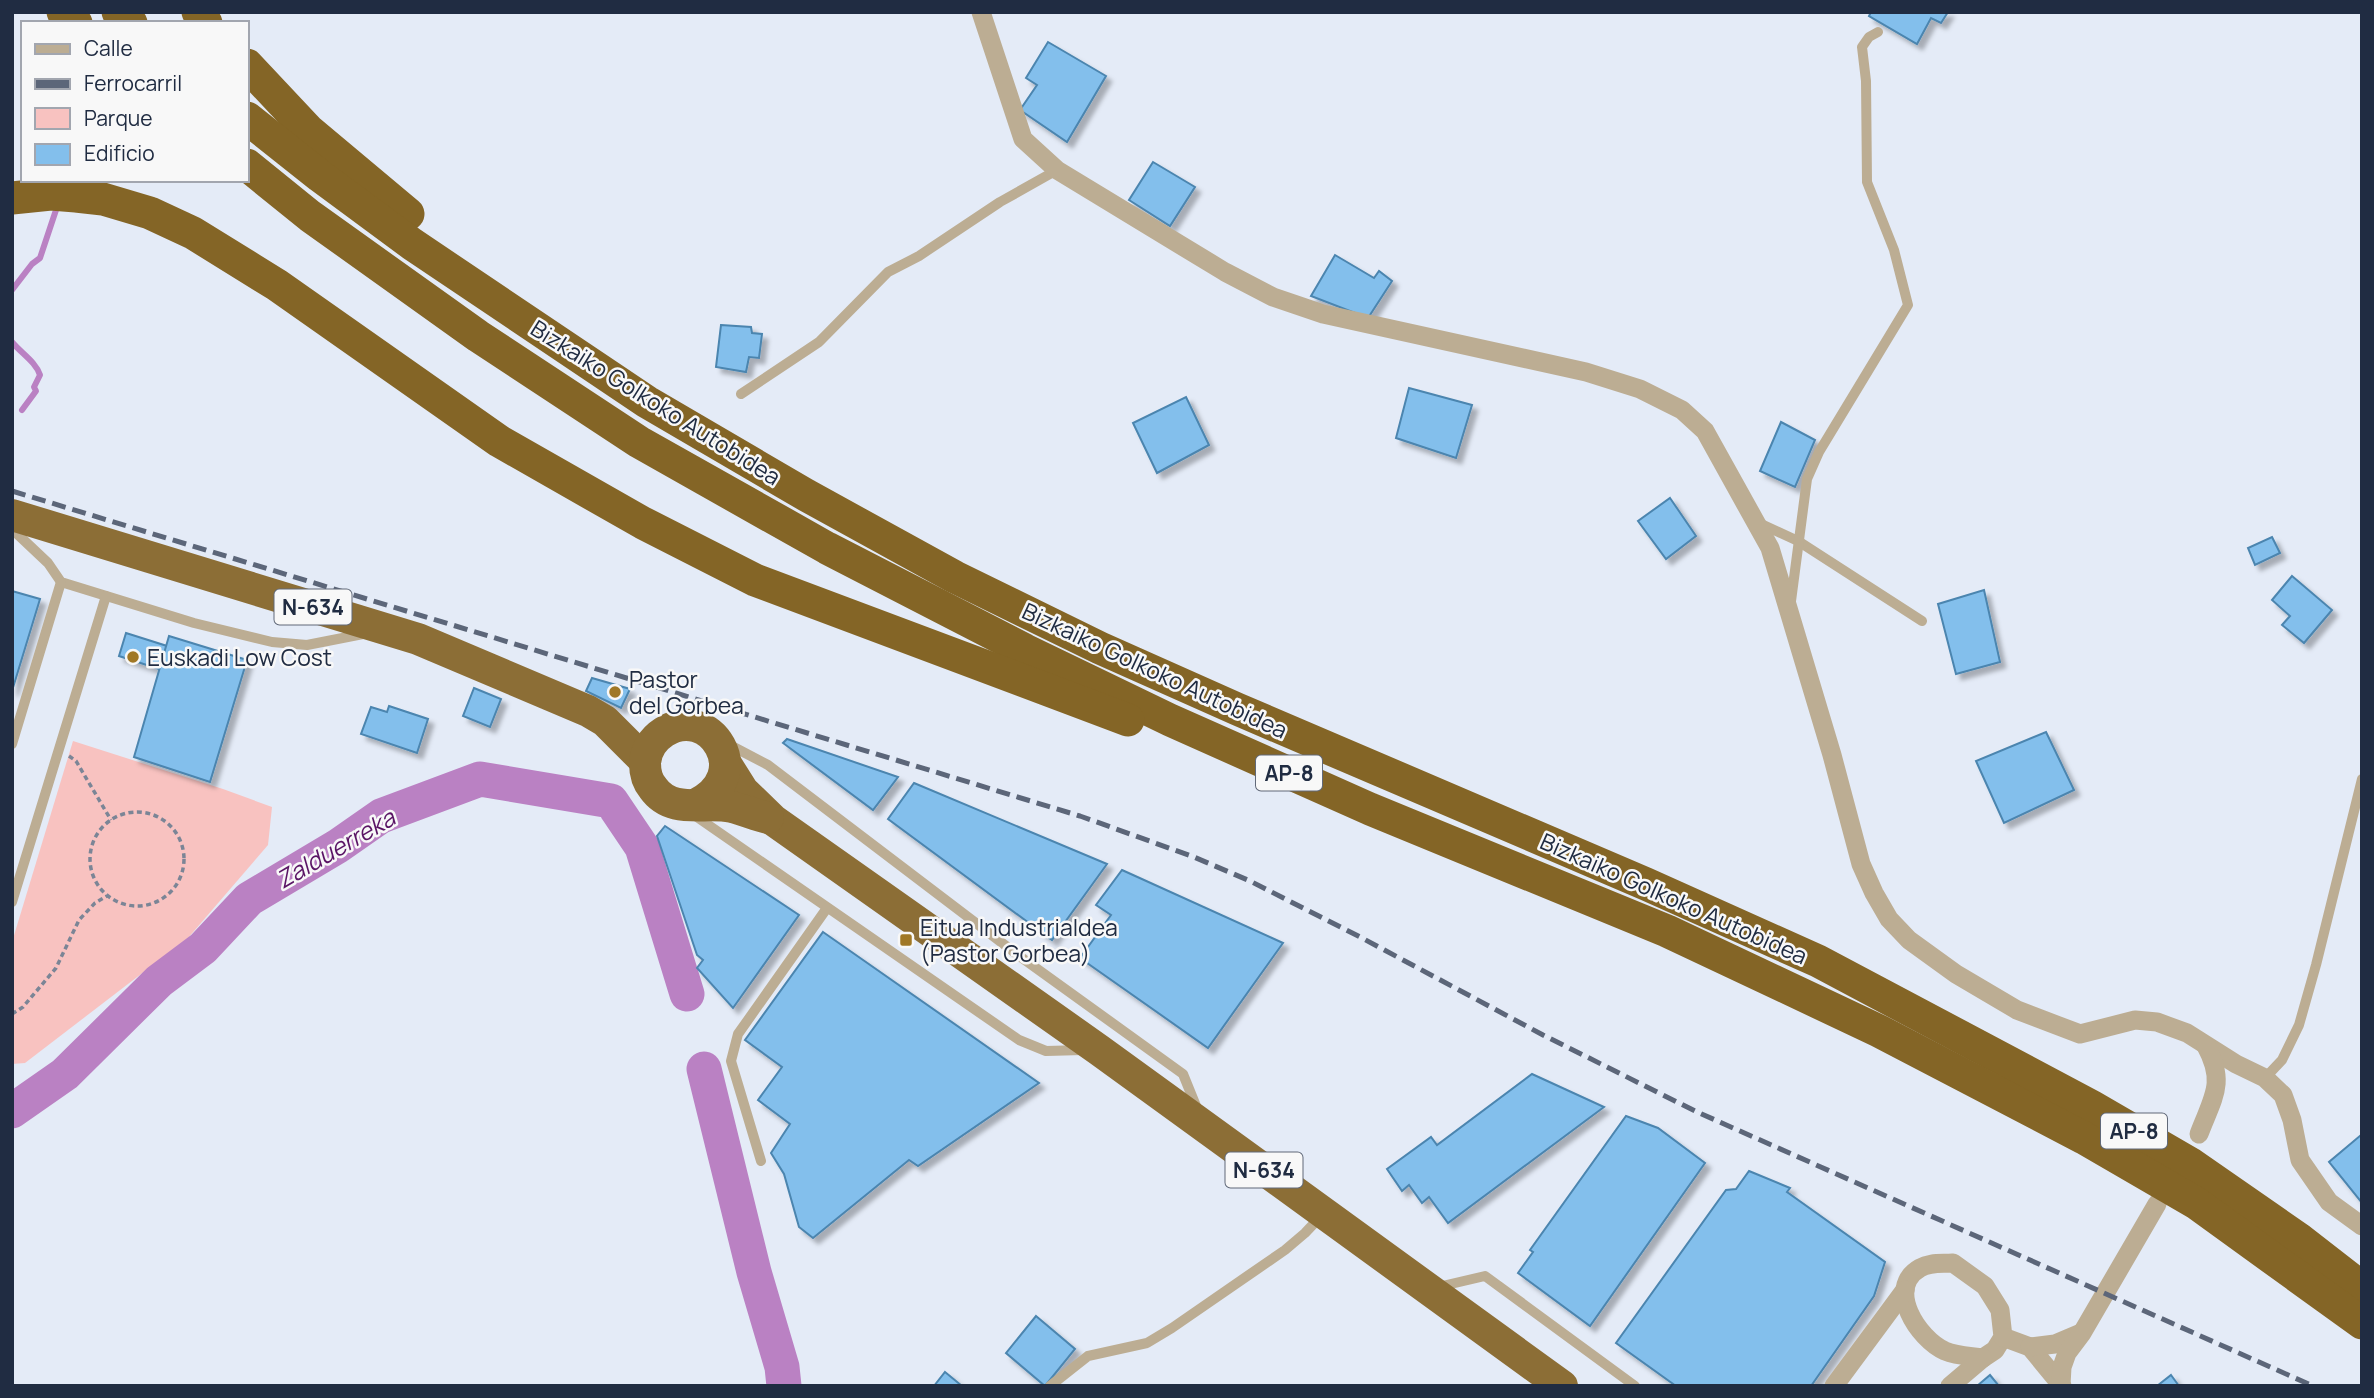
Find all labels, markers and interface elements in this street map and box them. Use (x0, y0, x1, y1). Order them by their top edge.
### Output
legend (21, 21, 248, 182)
text: Calle (84, 34, 133, 62)
text: Ferrocarril (84, 69, 182, 97)
text: Parque (84, 104, 153, 132)
text: Edificio (84, 139, 155, 167)
street label: Bizkaiko Golkoko Autobidea (525, 312, 787, 492)
road number: N-634 (274, 590, 352, 624)
street label: Bizkaiko Golkoko Autobidea (1017, 594, 1293, 746)
place label: Euskadi Low Cost (147, 641, 332, 673)
marker: Euskadi Low Cost (125, 649, 141, 665)
place label: Pastor del Gorbea (629, 663, 744, 721)
marker: Pastor del Gorbea (607, 684, 623, 700)
road number: AP-8 (1256, 756, 1322, 790)
water label: Zalduerreka (269, 800, 402, 895)
street label: Bizkaiko Golkoko Autobidea (1535, 825, 1813, 971)
place label: Eitua Industrialdea (Pastor Gorbea) (920, 911, 1118, 969)
marker: Eitua Industrialdea (Pastor Gorbea) (898, 932, 914, 948)
road number: AP-8 (2101, 1114, 2167, 1148)
road number: N-634 (1226, 1152, 1302, 1188)

